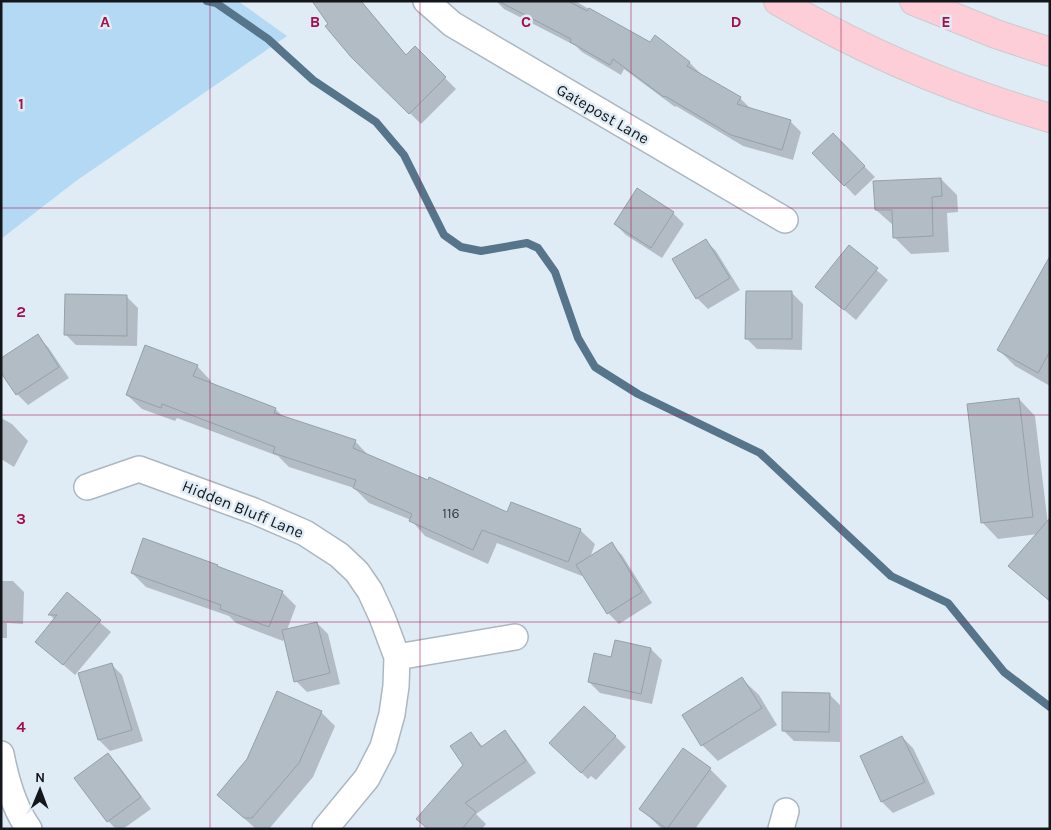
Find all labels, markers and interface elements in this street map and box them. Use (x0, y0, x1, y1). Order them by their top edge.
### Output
text: A (100, 12, 110, 31)
text: B (310, 12, 320, 31)
text: C (521, 12, 531, 31)
text: D (731, 12, 742, 31)
text: E (941, 12, 951, 31)
street label: Gatepost Lane (553, 80, 653, 148)
text: 1 (18, 94, 24, 113)
text: 2 (16, 302, 26, 321)
street label: Hidden Bluff Lane (180, 476, 306, 542)
house number: 116 (442, 505, 460, 522)
text: 3 (16, 509, 26, 528)
text: 4 (16, 717, 26, 736)
north arrow (15, 765, 65, 815)
text: N (35, 769, 45, 786)

